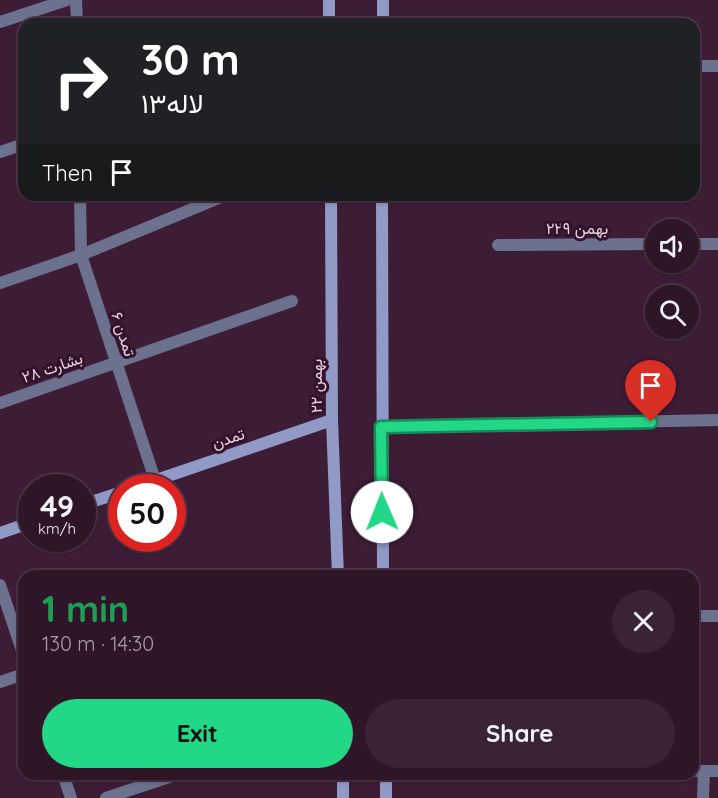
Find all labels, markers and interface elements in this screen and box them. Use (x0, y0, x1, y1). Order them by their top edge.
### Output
text: 30 m (141, 33, 240, 86)
icon: right (42, 42, 120, 120)
text: لاله۱۳ (141, 86, 204, 120)
icon: arrive (105, 156, 138, 189)
text: Then (42, 159, 93, 187)
street label: ۲۲بهمن ۹ (546, 218, 608, 239)
map controls (645, 219, 699, 339)
button: sound (645, 219, 699, 273)
button: search (645, 285, 699, 339)
street label: تمدن ۶ (107, 309, 141, 359)
street label: بشارت ۲۸ (19, 347, 85, 388)
street label: ۲۲ بهمن (306, 359, 327, 413)
pin (625, 360, 676, 422)
icon: arrive (634, 369, 667, 402)
street label: تمدن (209, 423, 247, 453)
speed limit sign: 50 (108, 474, 186, 552)
position arrow (350, 480, 414, 544)
text: 49 (40, 487, 74, 525)
text: km/h (38, 519, 76, 538)
text: 1 min (42, 586, 129, 631)
button: close (612, 590, 675, 653)
text: 130 m · 14:30 (42, 631, 154, 656)
button: Exit (42, 699, 353, 768)
button: Share (365, 699, 675, 768)

